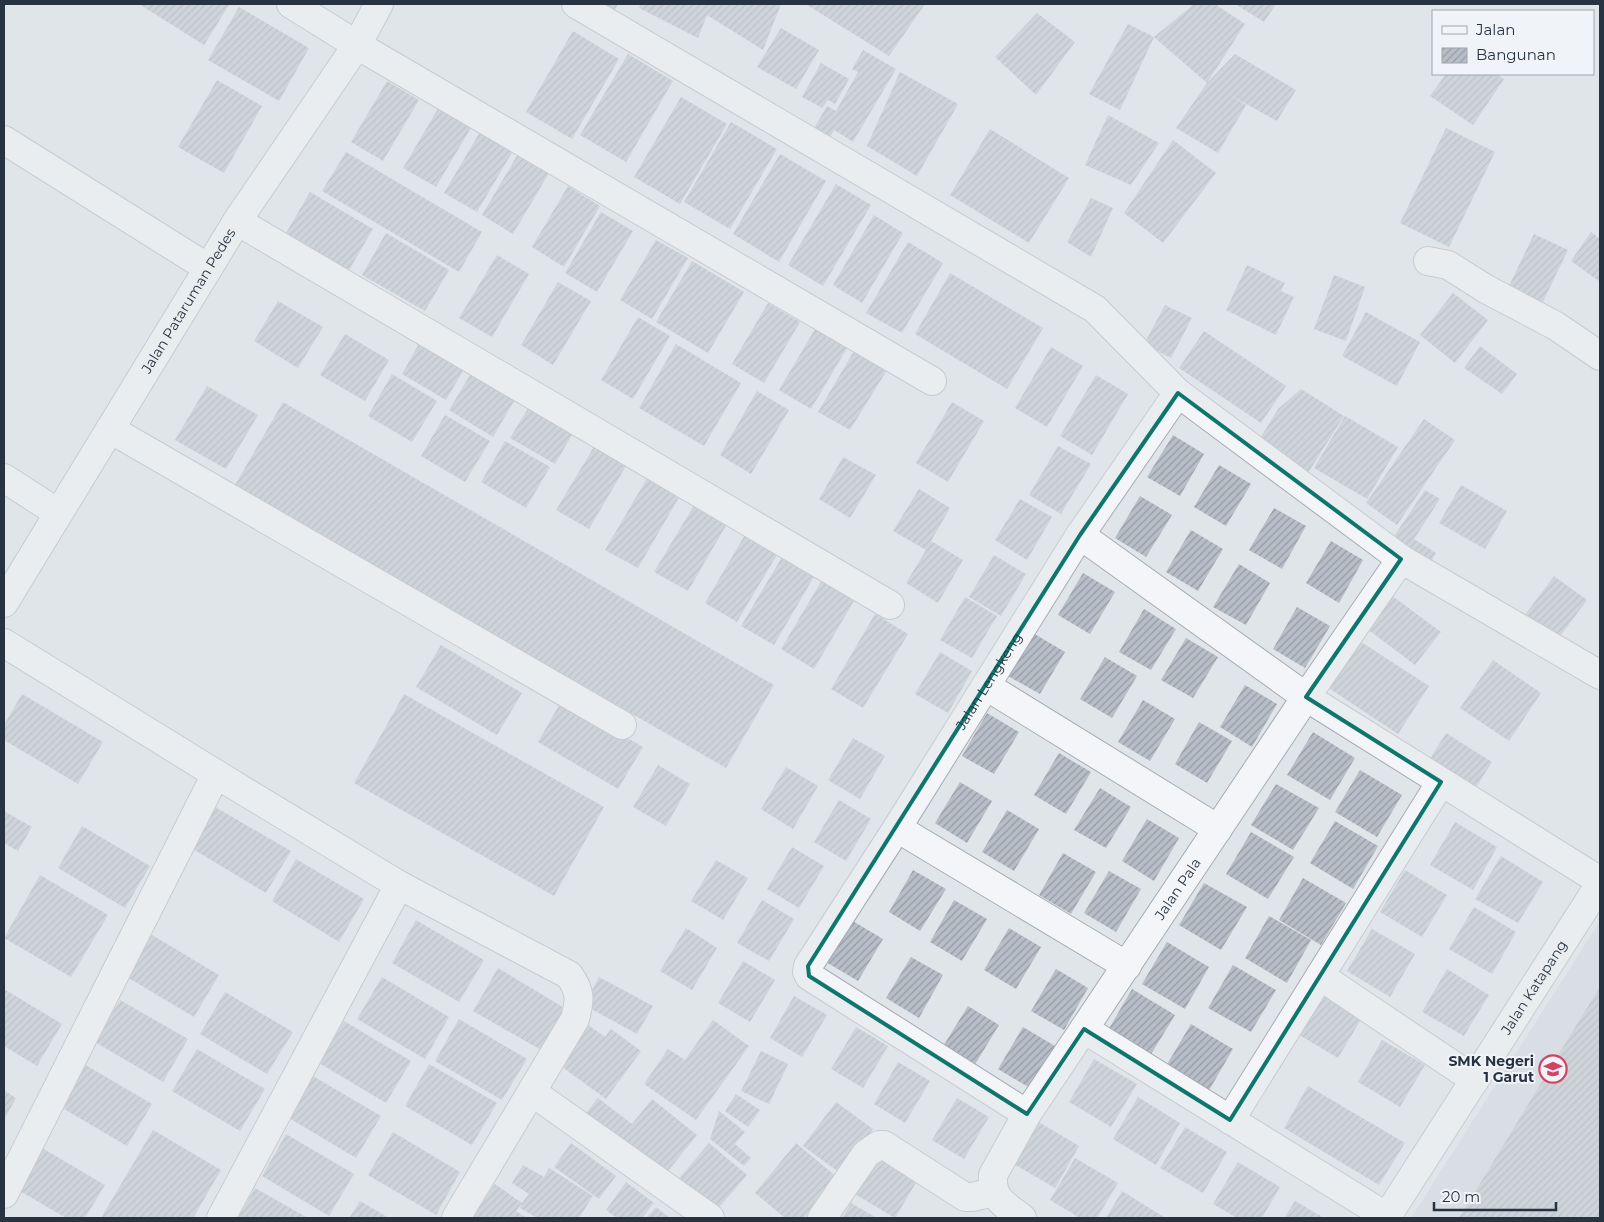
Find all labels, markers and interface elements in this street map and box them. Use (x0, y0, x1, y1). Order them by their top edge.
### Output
legend (1432, 10, 1594, 75)
text: Jalan (1475, 20, 1515, 39)
text: Bangunan (1476, 45, 1556, 64)
street label: Jalan Pataruman Pedes (137, 225, 240, 377)
street label: Jalan Lengkeng (951, 629, 1026, 734)
street label: Jalan Pala (1150, 854, 1205, 924)
street label: Jalan Katapang (1496, 937, 1571, 1039)
place label: SMK Negeri 1 Garut (1448, 1052, 1534, 1086)
school or university icon: SMK Negeri 1 Garut (1538, 1054, 1568, 1084)
scale bar (1434, 1180, 1556, 1212)
text: 20 m (1442, 1187, 1480, 1206)

